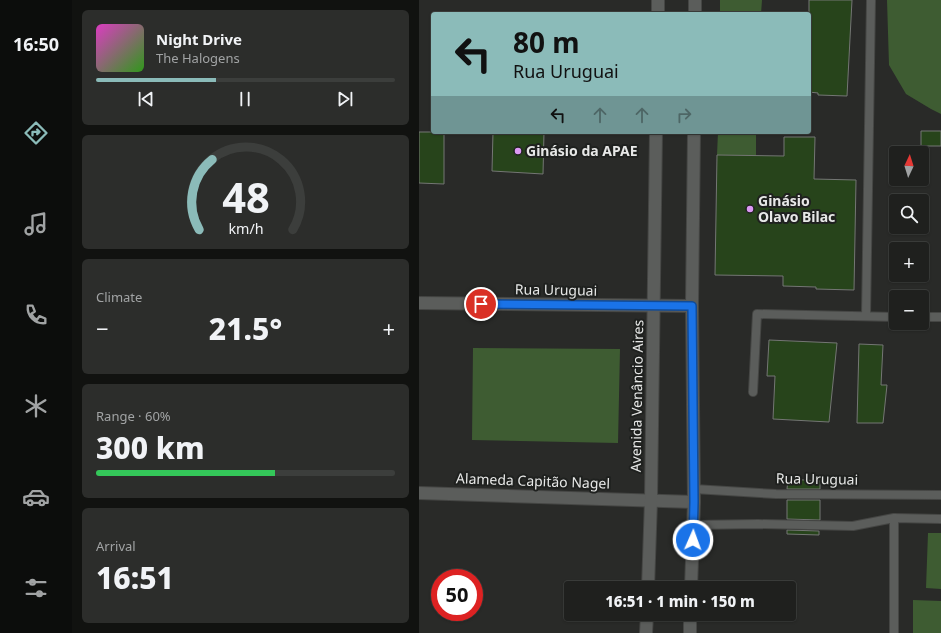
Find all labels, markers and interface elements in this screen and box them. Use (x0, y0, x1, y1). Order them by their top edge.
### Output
text: 80 m (513, 23, 580, 61)
icon: left (447, 28, 499, 80)
text: Night Drive (156, 29, 242, 49)
text: 16:50 (13, 32, 59, 56)
text: The Halogens (156, 49, 240, 67)
text: Rua Uruguai (513, 59, 619, 83)
icon: previous (135, 88, 157, 110)
icon: pause (234, 88, 256, 110)
icon: next (334, 88, 356, 110)
icon: left (547, 104, 569, 126)
icon: ahead (589, 104, 611, 126)
icon: ahead (631, 104, 653, 126)
icon: right (673, 104, 695, 126)
icon: directions (22, 119, 50, 147)
place label: Ginásio da APAE (526, 141, 638, 160)
marker: Ginásio da APAE (513, 146, 523, 156)
north arrow (889, 146, 929, 186)
map controls (889, 146, 929, 330)
text: 48 (222, 169, 269, 225)
place label: Ginásio Olavo Bilac (758, 191, 835, 226)
button: search (889, 194, 929, 234)
marker: Ginásio Olavo Bilac (745, 204, 755, 214)
icon: music (22, 210, 50, 238)
text: km/h (228, 218, 263, 237)
button: + (889, 242, 929, 282)
street label: Rua Uruguai (515, 279, 597, 300)
pin (464, 287, 498, 321)
text: Climate (96, 288, 142, 306)
button: − (889, 290, 929, 330)
icon: arrive (470, 293, 492, 315)
icon: phone (22, 301, 50, 329)
text: 21.5° (209, 308, 282, 349)
text: − (96, 313, 109, 343)
text: + (382, 313, 395, 343)
street label: Avenida Venâncio Aires (626, 319, 647, 472)
icon: climate (22, 392, 50, 420)
text: Range · 60% (96, 407, 171, 425)
text: 300 km (96, 427, 205, 468)
street label: Alameda Capitão Nagel (456, 468, 610, 493)
street label: Rua Uruguai (776, 468, 858, 489)
icon: car (22, 483, 50, 511)
position arrow (672, 519, 714, 561)
text: Arrival (96, 537, 136, 555)
text: 16:51 (96, 557, 174, 598)
speed limit sign: 50 (431, 569, 483, 621)
icon: filters (22, 574, 50, 602)
text: 16:51 · 1 min · 150 m (605, 591, 755, 611)

